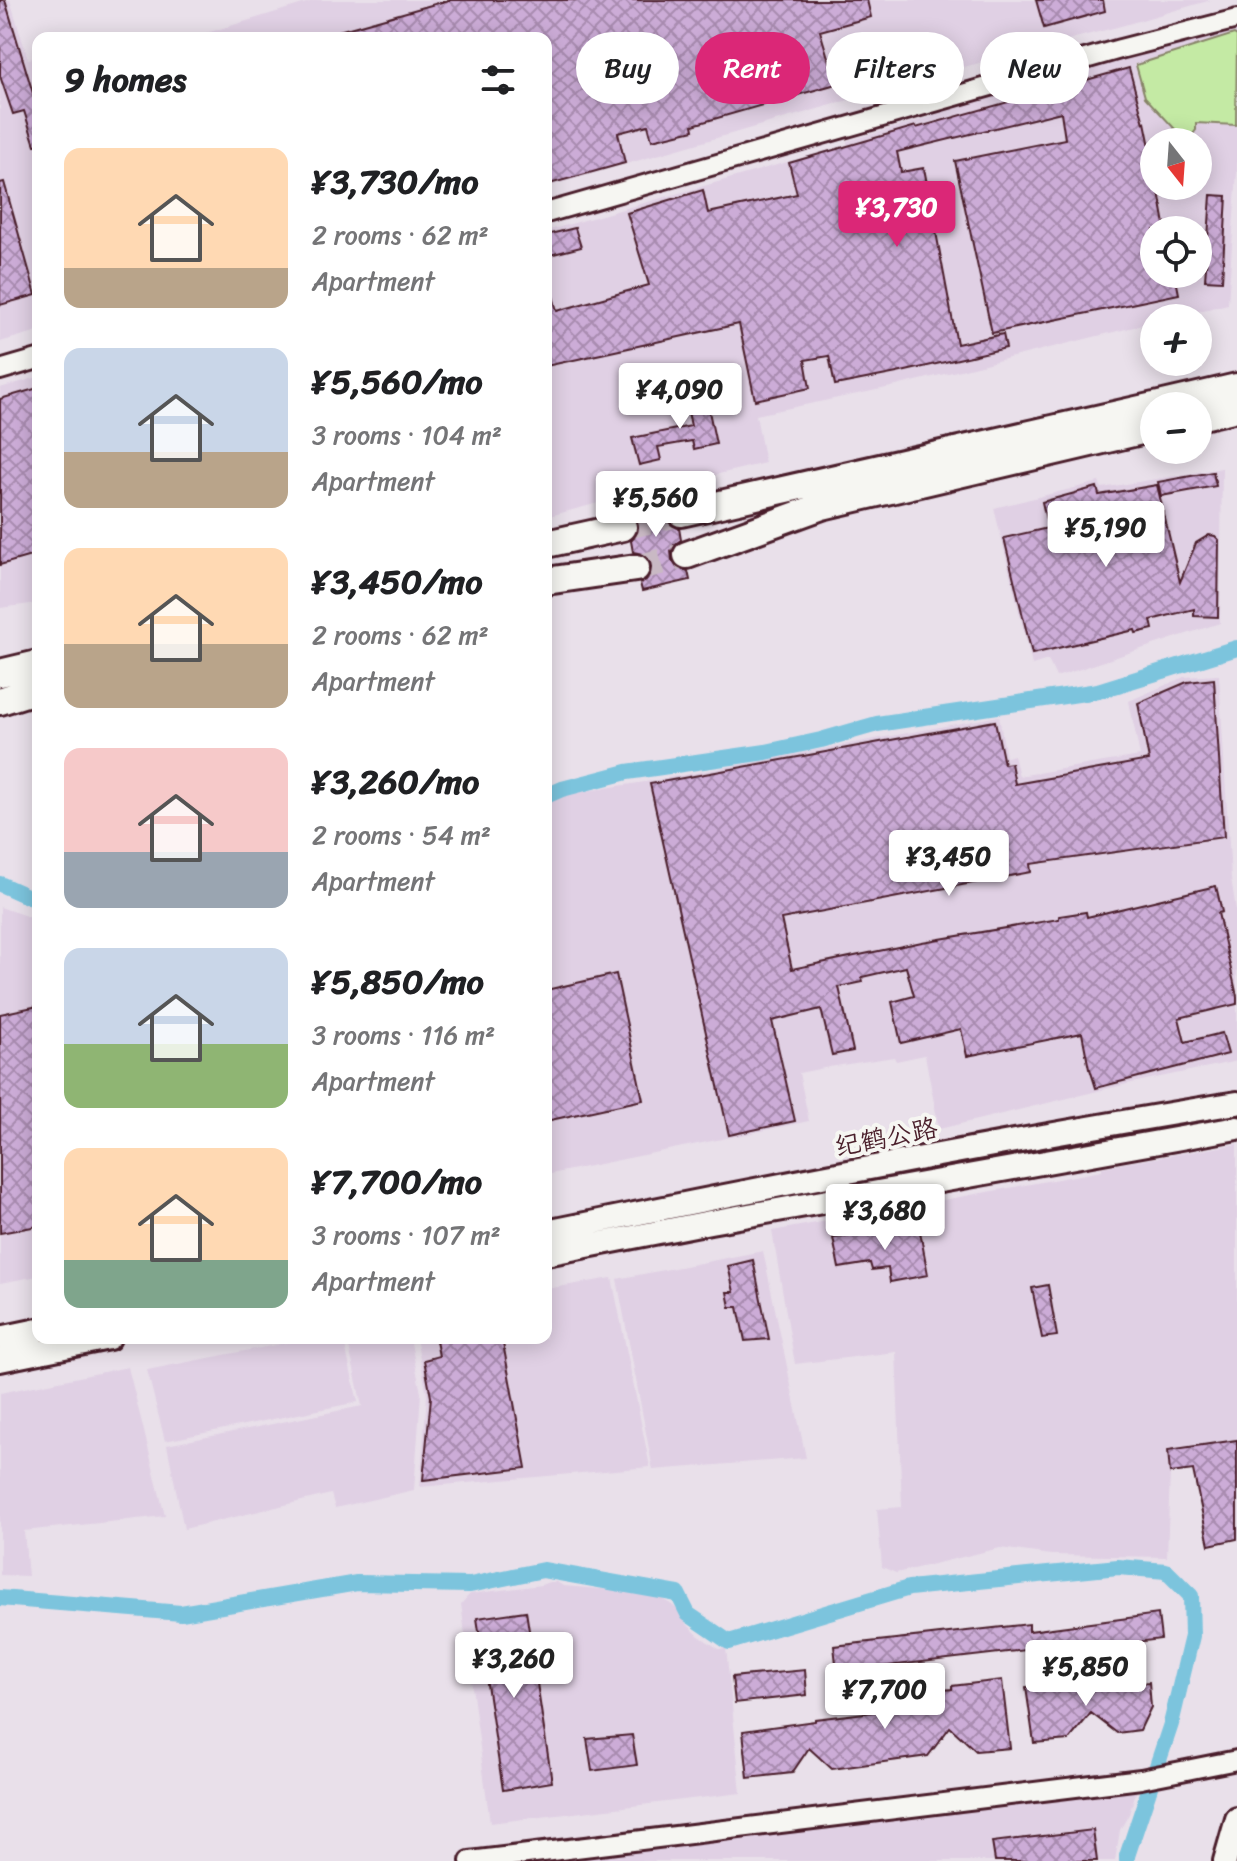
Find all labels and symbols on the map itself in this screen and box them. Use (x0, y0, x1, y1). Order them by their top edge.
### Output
north arrow (1140, 128, 1212, 200)
pin: ¥3,730 (832, 181, 962, 249)
pin: ¥4,090 (615, 363, 745, 431)
pin: ¥5,560 (591, 471, 721, 539)
pin: ¥5,190 (1041, 501, 1171, 569)
pin: ¥3,450 (884, 830, 1014, 898)
street label: 纪鹤公路 (831, 1104, 941, 1170)
pin: ¥3,680 (820, 1184, 950, 1252)
pin: ¥3,260 (449, 1632, 579, 1700)
pin: ¥5,850 (1021, 1640, 1151, 1708)
pin: ¥7,700 (820, 1663, 950, 1731)

